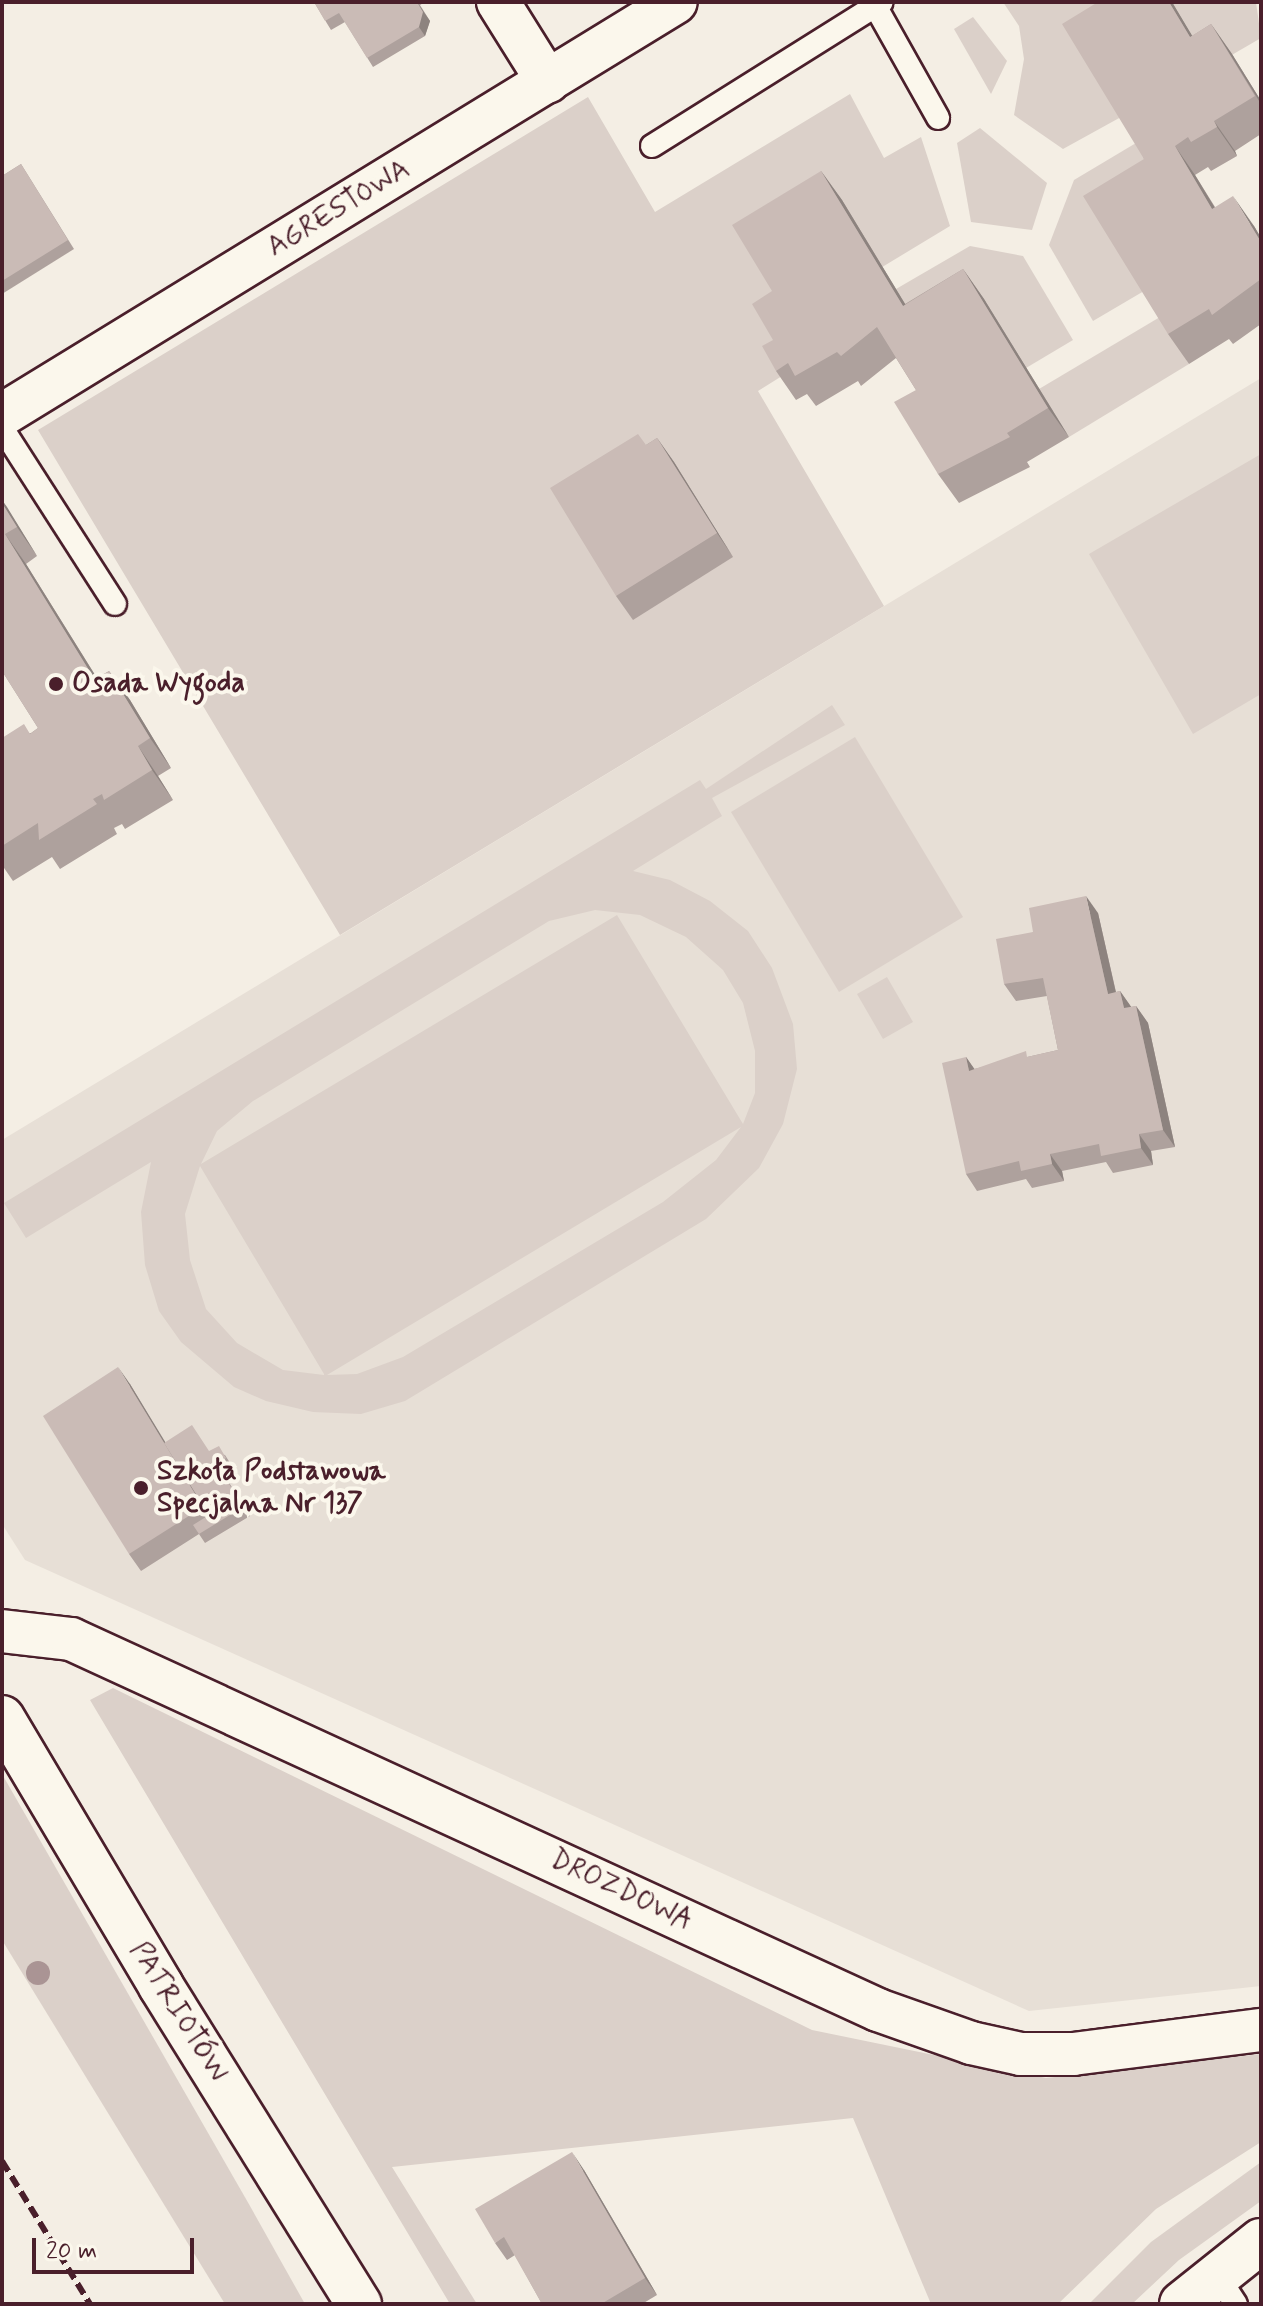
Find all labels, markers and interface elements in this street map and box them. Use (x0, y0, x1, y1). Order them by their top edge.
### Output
street label: AGRESTOWA (262, 153, 416, 265)
place label: Osada Wygoda (72, 667, 248, 701)
marker: Osada Wygoda (47, 675, 65, 693)
place label: Szkoła Podstawowa Specjalna Nr 137 (157, 1455, 383, 1521)
marker: Szkoła Podstawowa Specjalna Nr 137 (132, 1479, 150, 1497)
street label: DROZDOWA (544, 1843, 698, 1939)
street label: PATRIOTÓW (122, 1936, 234, 2088)
scale bar (36, 2222, 198, 2272)
text: 20 m (46, 2236, 97, 2267)

